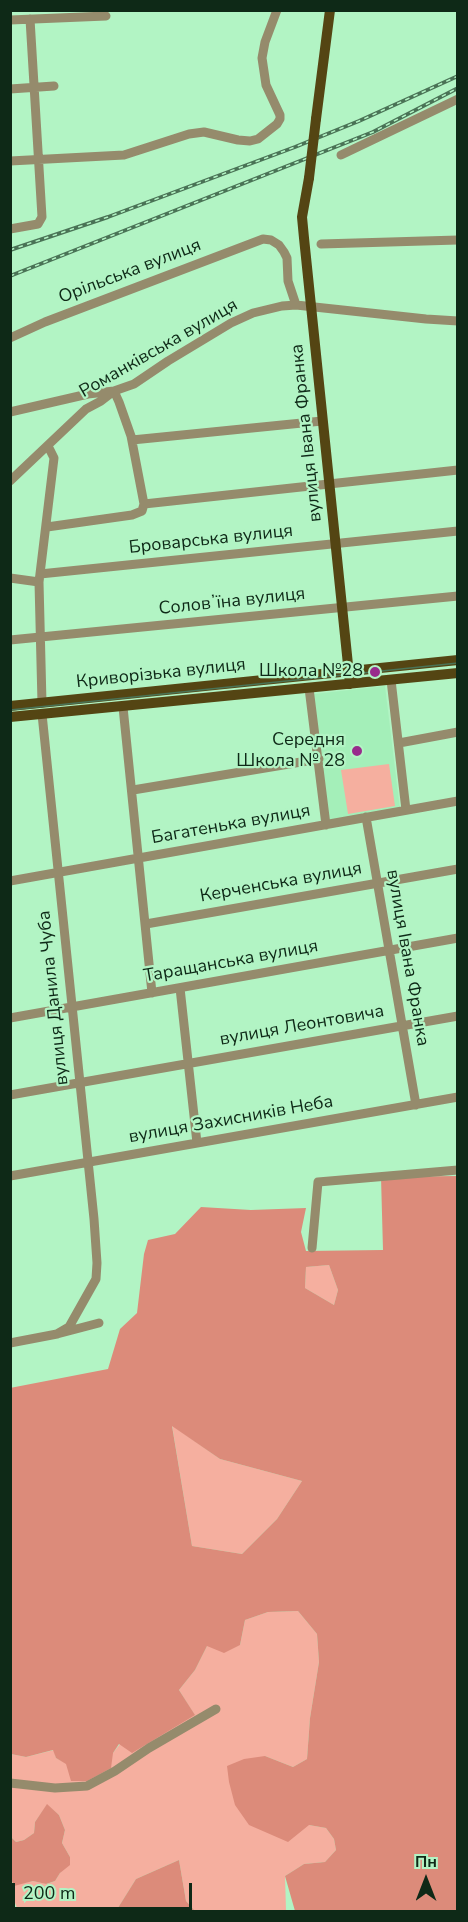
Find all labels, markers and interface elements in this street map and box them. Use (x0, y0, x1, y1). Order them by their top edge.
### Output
street label: Орільська вулиця (56, 235, 204, 309)
street label: Романківська вулиця (76, 295, 242, 403)
street label: вулиця Івана Франка (287, 343, 327, 523)
street label: Броварська вулиця (128, 521, 294, 559)
street label: Соловʼїна вулиця (158, 584, 306, 620)
street label: Криворізька вулиця (75, 654, 247, 694)
place label: Школа №28 (259, 661, 363, 683)
marker: Школа №28 (368, 665, 382, 679)
place label: Середня Школа № 28 (236, 730, 345, 772)
marker: Середня Школа № 28 (350, 744, 364, 758)
street label: Багатенька вулиця (150, 800, 312, 850)
street label: Керченська вулиця (198, 858, 364, 908)
street label: вулиця Івана Франка (381, 868, 433, 1048)
street label: вулиця Данила Чуба (34, 910, 74, 1086)
street label: Таращанська вулиця (142, 936, 320, 988)
street label: вулиця Леонтовича (218, 1001, 386, 1051)
street label: вулиця Захисників Неба (127, 1091, 335, 1149)
north arrow (396, 1850, 456, 1910)
text: Пн (415, 1851, 437, 1873)
scale bar (15, 1871, 195, 1909)
text: 200 m (23, 1881, 75, 1905)

